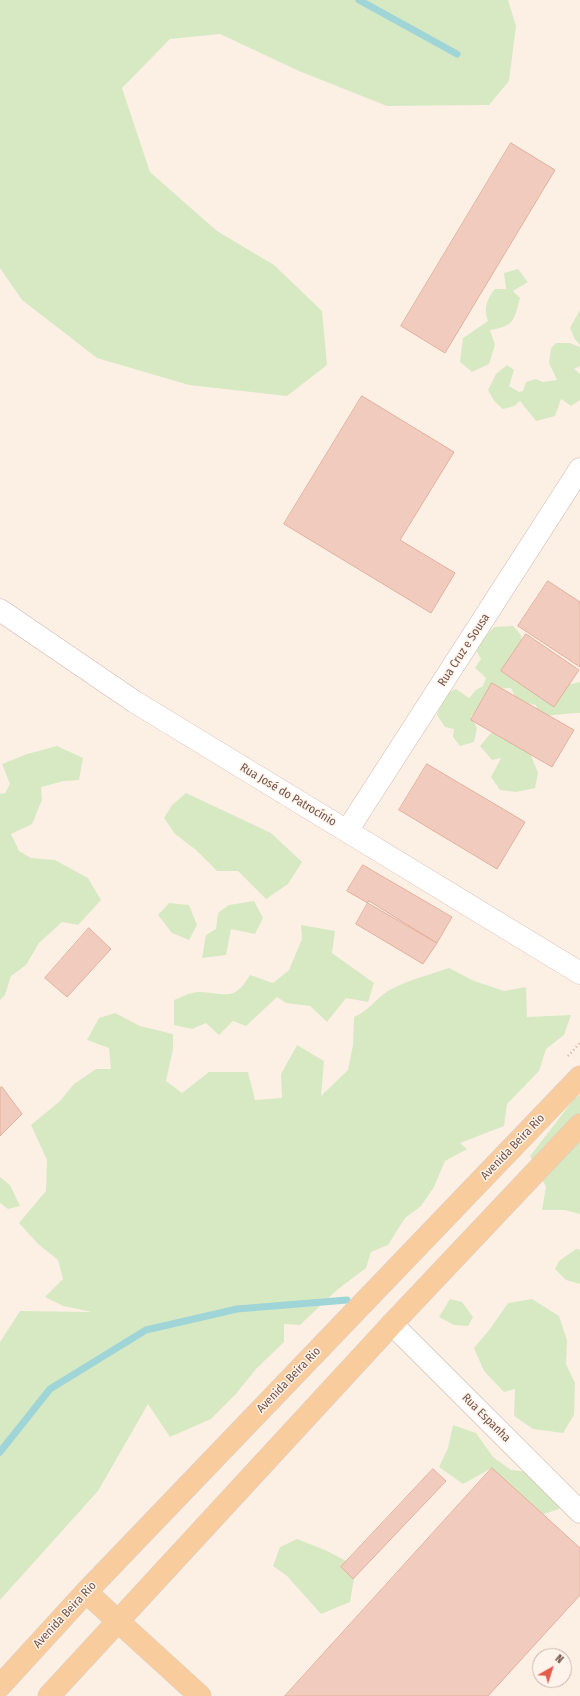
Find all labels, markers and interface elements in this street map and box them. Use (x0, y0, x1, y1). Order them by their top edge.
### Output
street label: Rua Cruz e Sousa (435, 611, 493, 689)
street label: Rua José do Patrocínio (237, 761, 339, 829)
street label: Avenida Beira Rio (478, 1111, 548, 1183)
street label: Avenida Beira Rio (254, 1344, 324, 1416)
street label: Rua Espanha (459, 1391, 513, 1445)
street label: Avenida Beira Rio (30, 1579, 100, 1651)
north arrow (532, 1648, 572, 1688)
text: N (553, 1652, 566, 1666)

